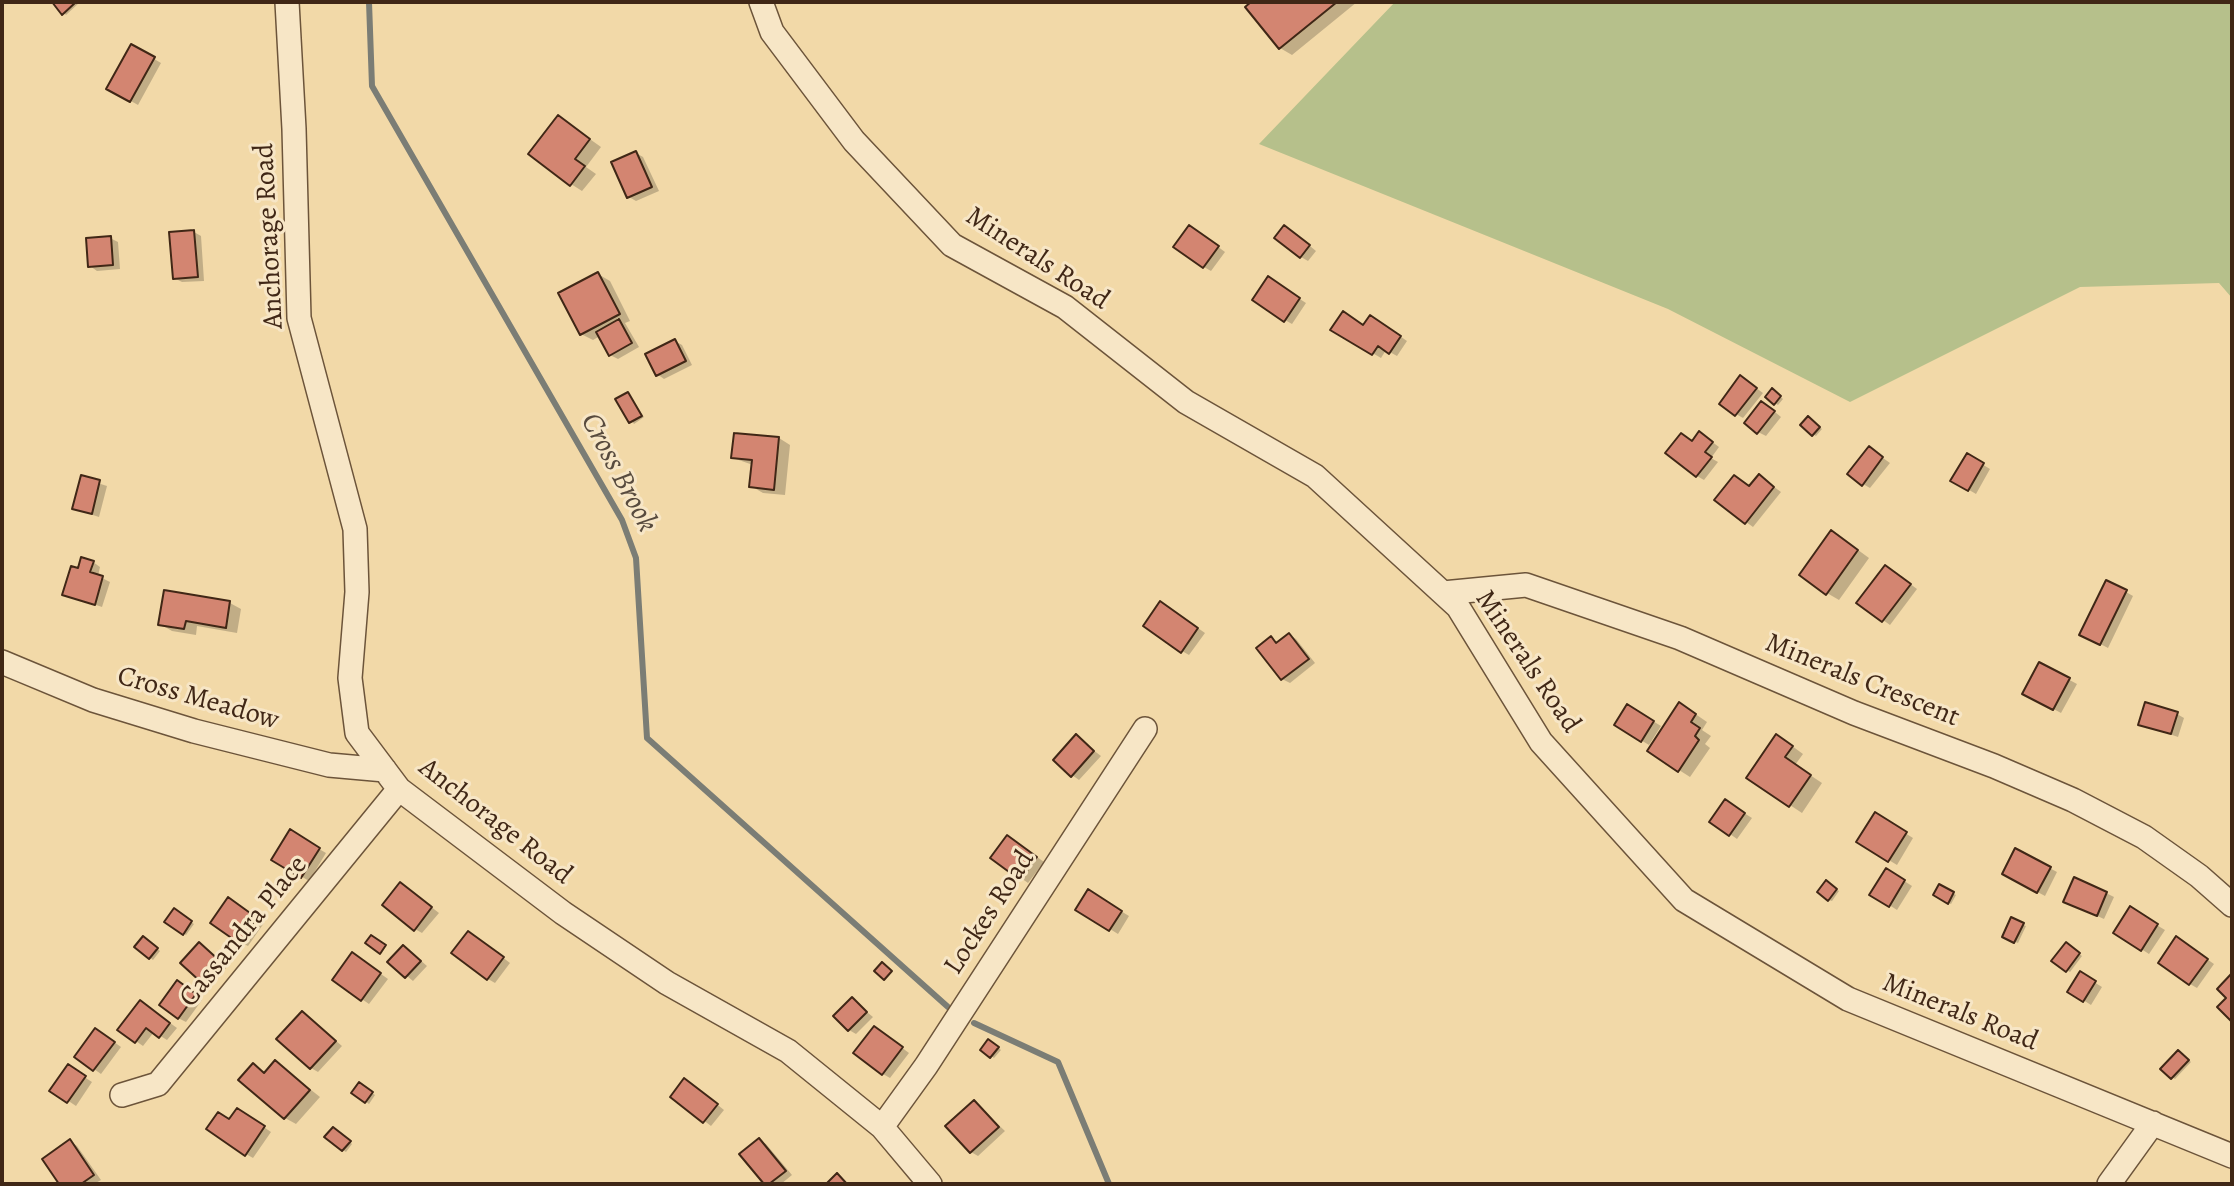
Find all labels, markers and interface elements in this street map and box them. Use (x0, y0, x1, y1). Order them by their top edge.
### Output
street label: Anchorage Road (248, 142, 292, 330)
street label: Minerals Road (959, 200, 1115, 318)
water label: Cross Brook (572, 407, 664, 539)
street label: Minerals Road (1467, 584, 1587, 740)
street label: Minerals Crescent (1760, 627, 1964, 735)
street label: Cross Meadow (113, 660, 283, 738)
street label: Anchorage Road (411, 752, 579, 892)
street label: Lockes Road (938, 845, 1042, 981)
street label: Cassandra Place (173, 850, 315, 1014)
street label: Minerals Road (1877, 967, 2043, 1059)

